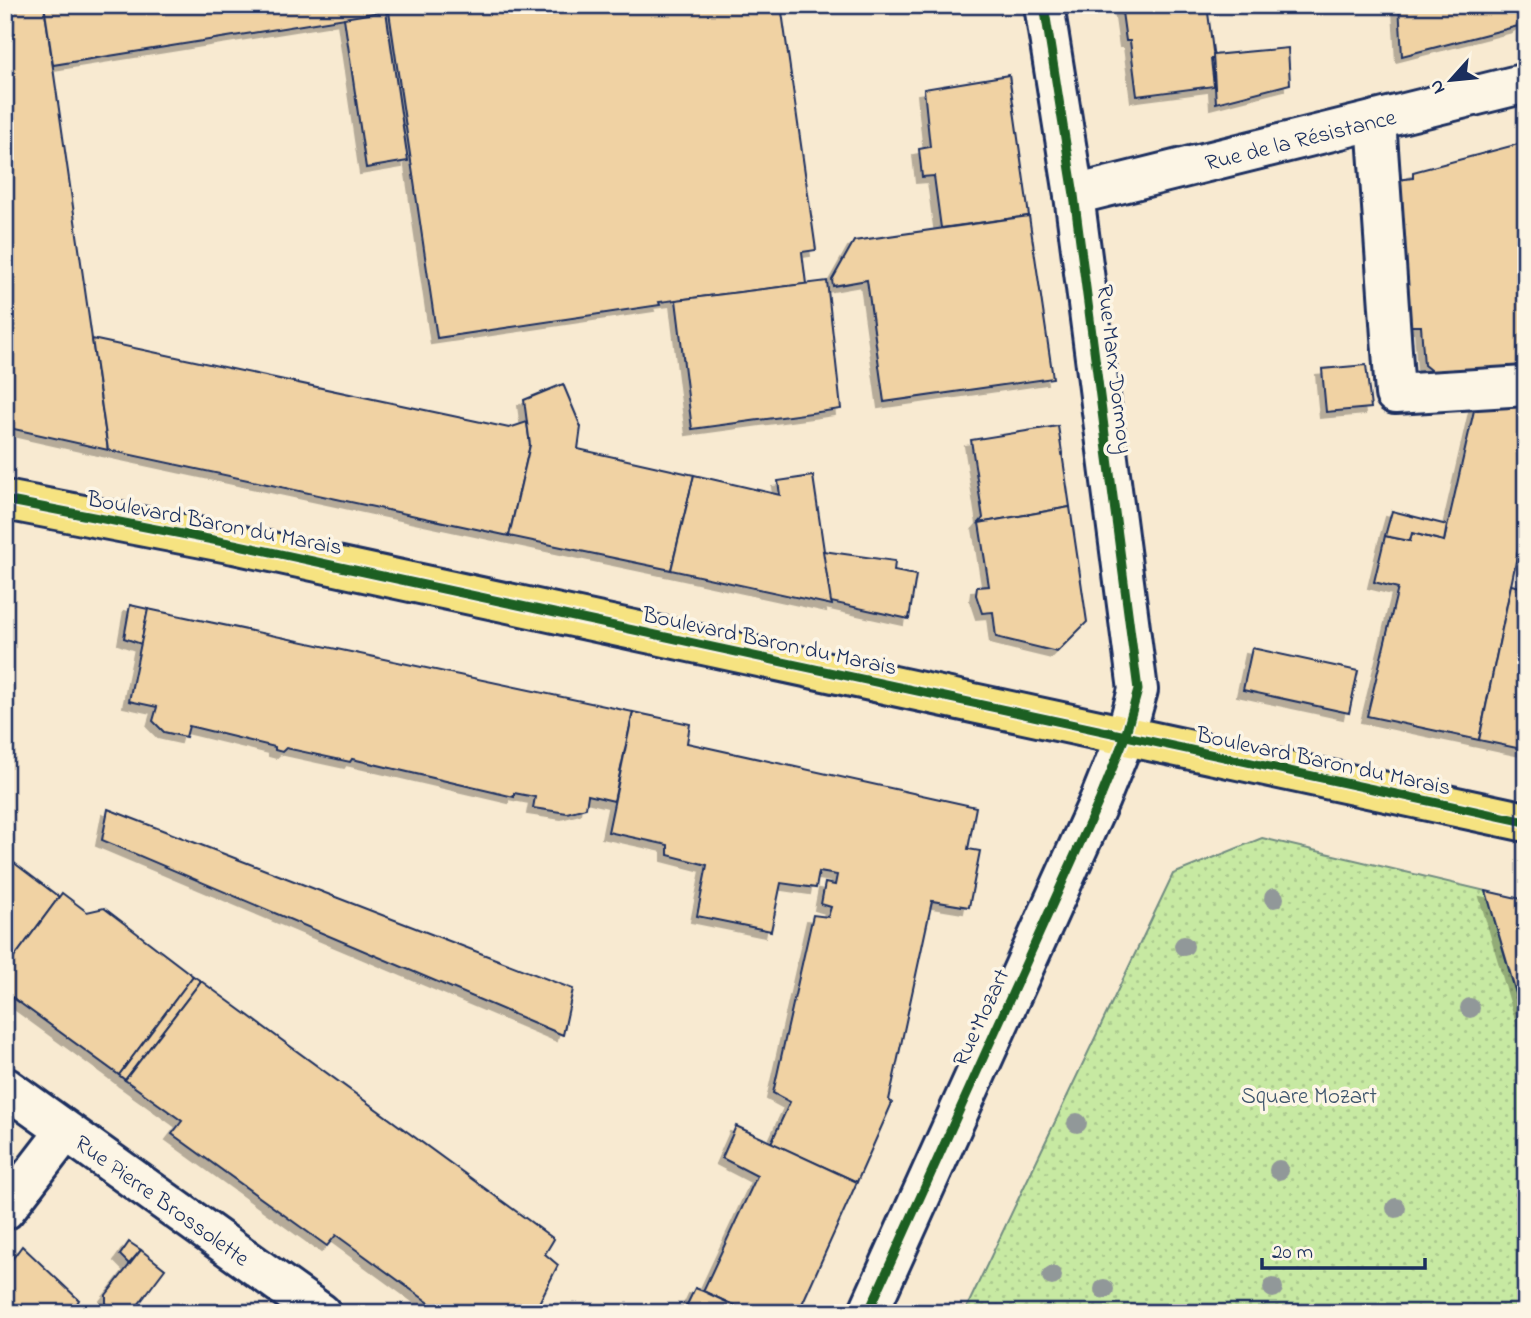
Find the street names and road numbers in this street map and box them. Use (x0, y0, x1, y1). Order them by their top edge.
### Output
street label: Rue de la Résistance (1202, 102, 1400, 181)
street label: Rue Marx Dormoy (1085, 283, 1140, 456)
street label: Boulevard Baron du Marais (83, 483, 345, 565)
street label: Boulevard Baron du Marais (638, 599, 900, 686)
street label: Boulevard Baron du Marais (1192, 719, 1454, 806)
street label: Rue Mozart (945, 963, 1019, 1072)
street label: Rue Pierre Brossolette (67, 1128, 256, 1276)

